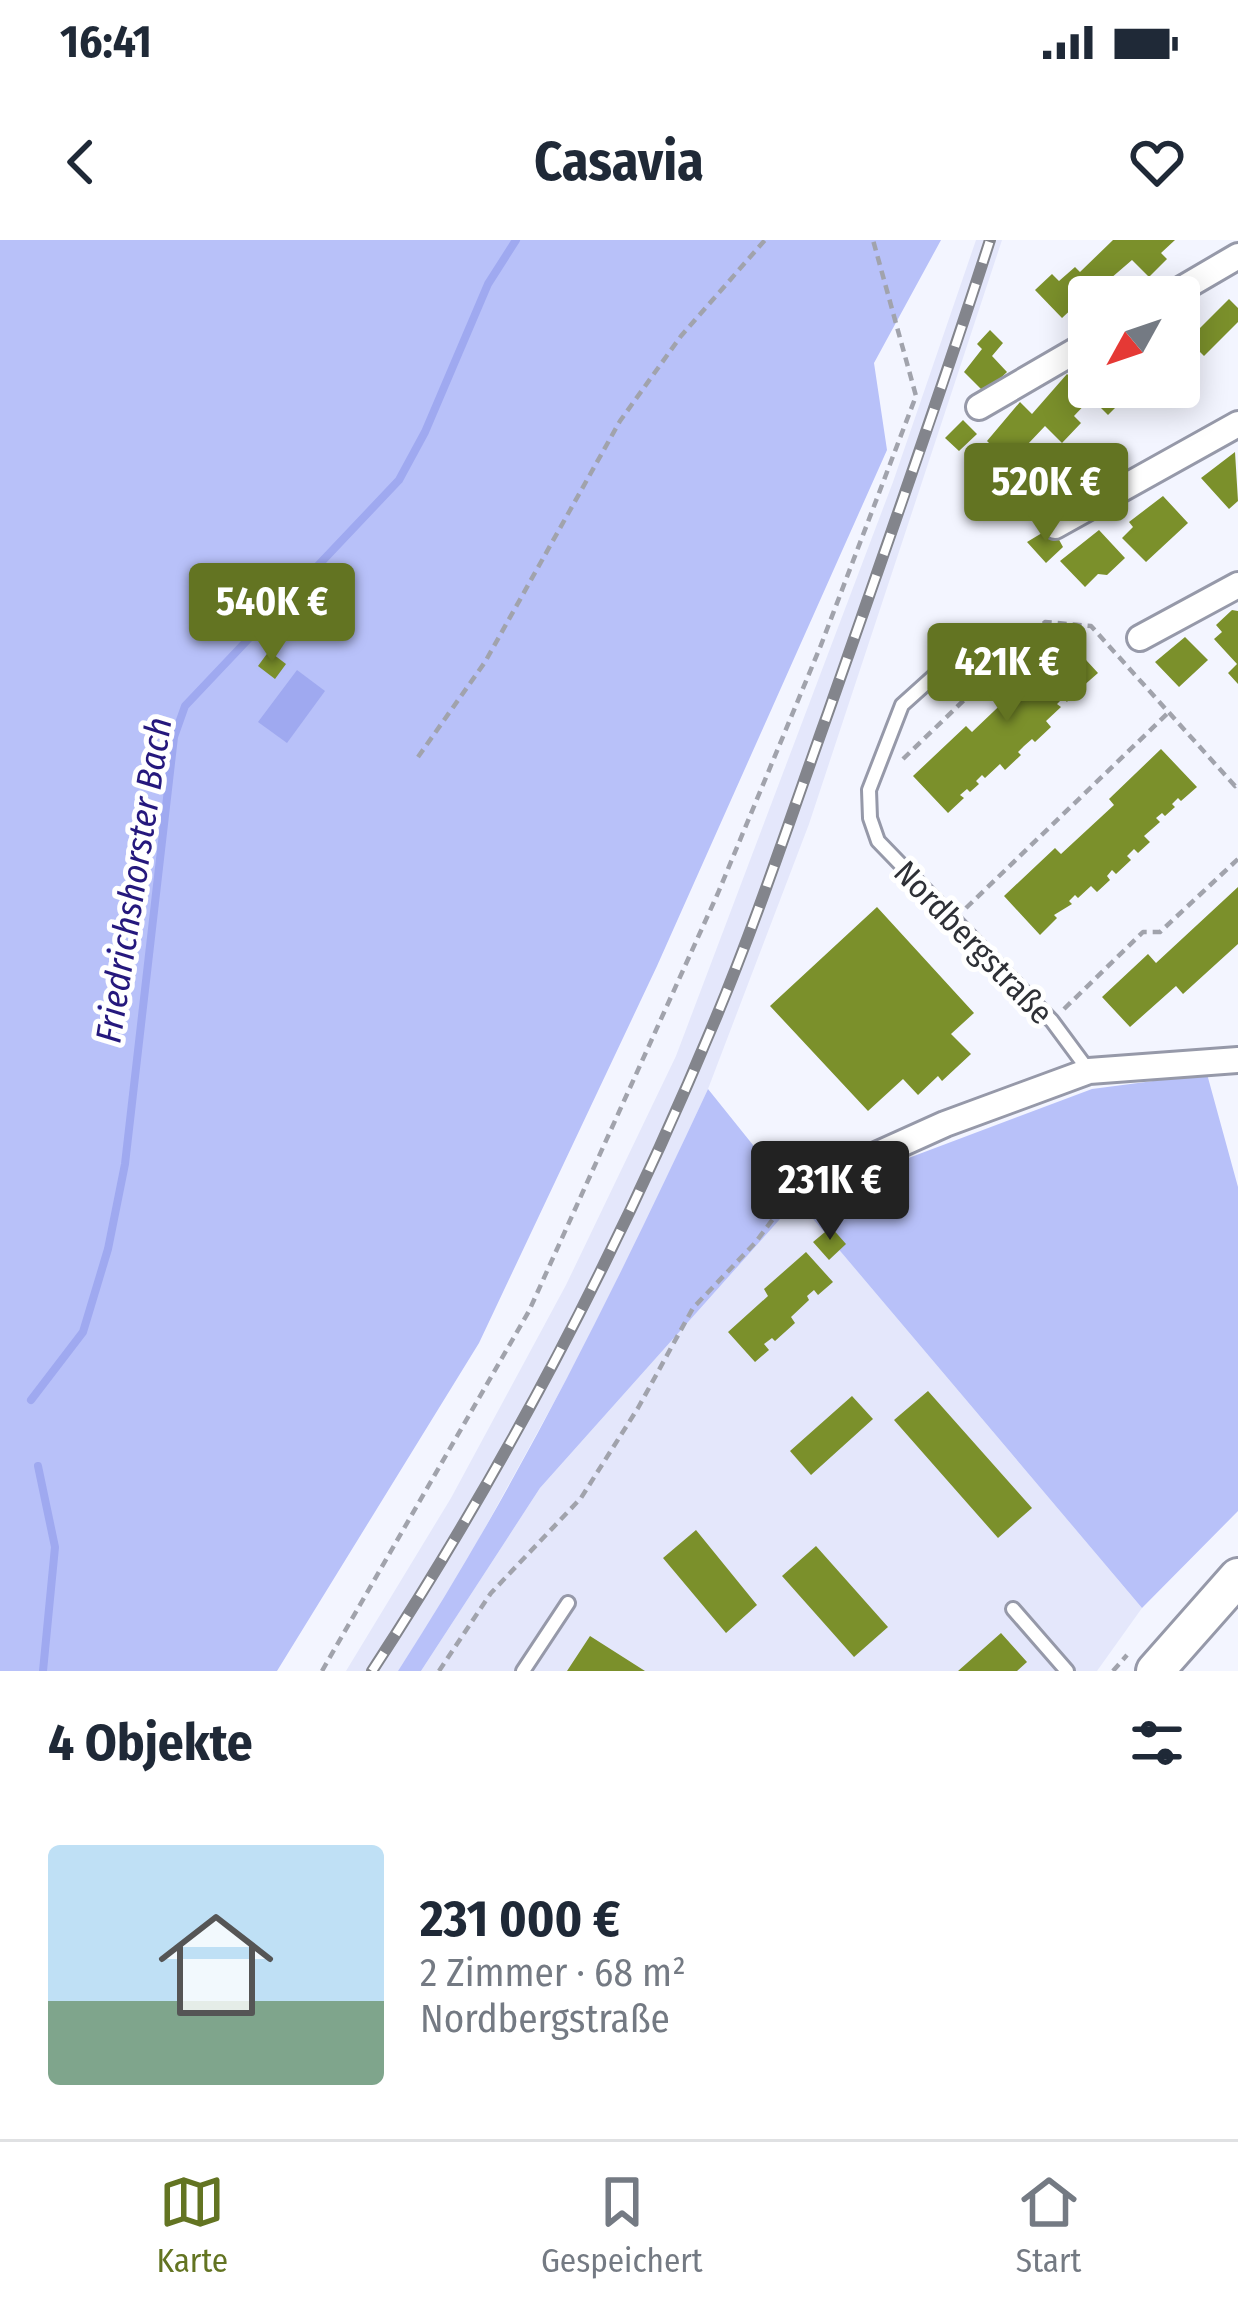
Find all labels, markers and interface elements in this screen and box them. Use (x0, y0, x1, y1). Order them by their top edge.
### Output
text: 16:41 (60, 15, 152, 69)
icon: back (48, 129, 114, 195)
icon: heart (1124, 129, 1190, 195)
text: Casavia (534, 130, 704, 194)
north arrow (1068, 276, 1200, 408)
map controls (1068, 276, 1200, 408)
pin: 520K € (948, 443, 1144, 545)
text: 520K € (991, 459, 1101, 505)
pin: 540K € (174, 563, 370, 665)
text: 540K € (216, 579, 328, 625)
pin: 421K € (909, 623, 1105, 725)
text: 421K € (954, 639, 1060, 685)
water label: Friedrichshorster Bach (87, 714, 181, 1046)
street label: Nordbergstraße (885, 853, 1061, 1033)
pin: 231K € (732, 1141, 928, 1243)
text: 231K € (778, 1157, 882, 1203)
icon: filters (1124, 1710, 1190, 1776)
text: 4 Objekte (48, 1712, 253, 1774)
text: 231 000 € (420, 1888, 620, 1950)
icon: home (144, 1893, 288, 2037)
text: 2 Zimmer · 68 m² (420, 1950, 686, 1996)
text: Nordbergstraße (420, 1996, 670, 2042)
tab: Karte (156, 2169, 228, 2281)
tab: Gespeichert (541, 2169, 703, 2281)
tab: Start (1016, 2169, 1082, 2281)

